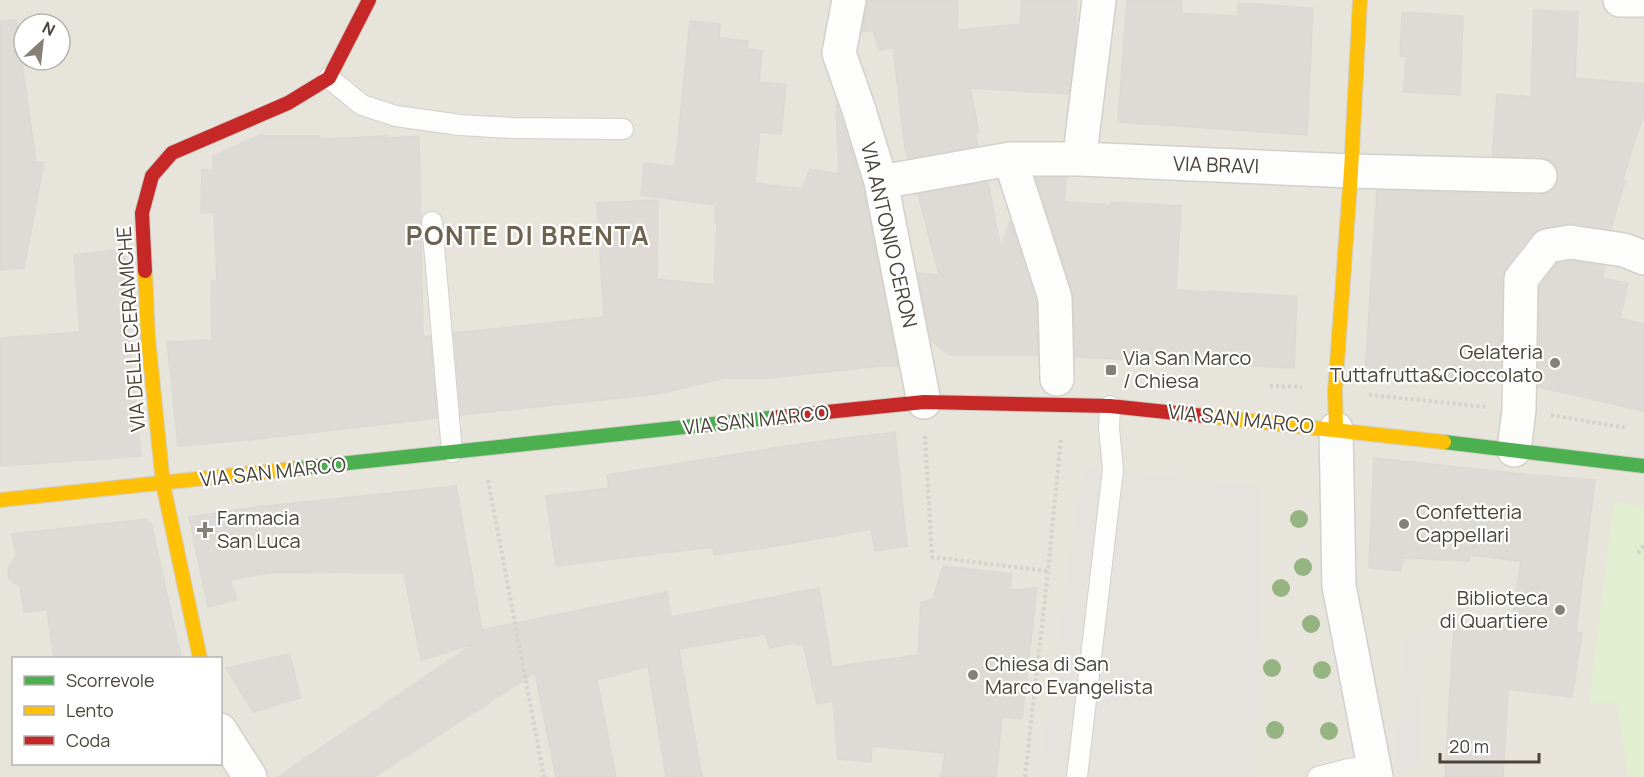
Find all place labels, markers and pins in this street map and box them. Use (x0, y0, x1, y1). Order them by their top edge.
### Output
place label: Gelateria Tuttafrutta&Cioccolato (1330, 338, 1543, 388)
place label: Via San Marco / Chiesa (1123, 344, 1251, 394)
marker: Gelateria Tuttafrutta&Cioccolato (1548, 356, 1562, 370)
marker: Via San Marco / Chiesa (1104, 363, 1118, 377)
place label: Confetteria Cappellari (1416, 498, 1522, 548)
place label: Farmacia San Luca (217, 504, 301, 554)
marker: Confetteria Cappellari (1397, 517, 1411, 531)
marker: Farmacia San Luca (198, 523, 212, 537)
place label: Biblioteca di Quartiere (1440, 584, 1548, 634)
marker: Biblioteca di Quartiere (1553, 603, 1567, 617)
place label: Chiesa di San Marco Evangelista (985, 650, 1153, 700)
marker: Chiesa di San Marco Evangelista (966, 668, 980, 682)

